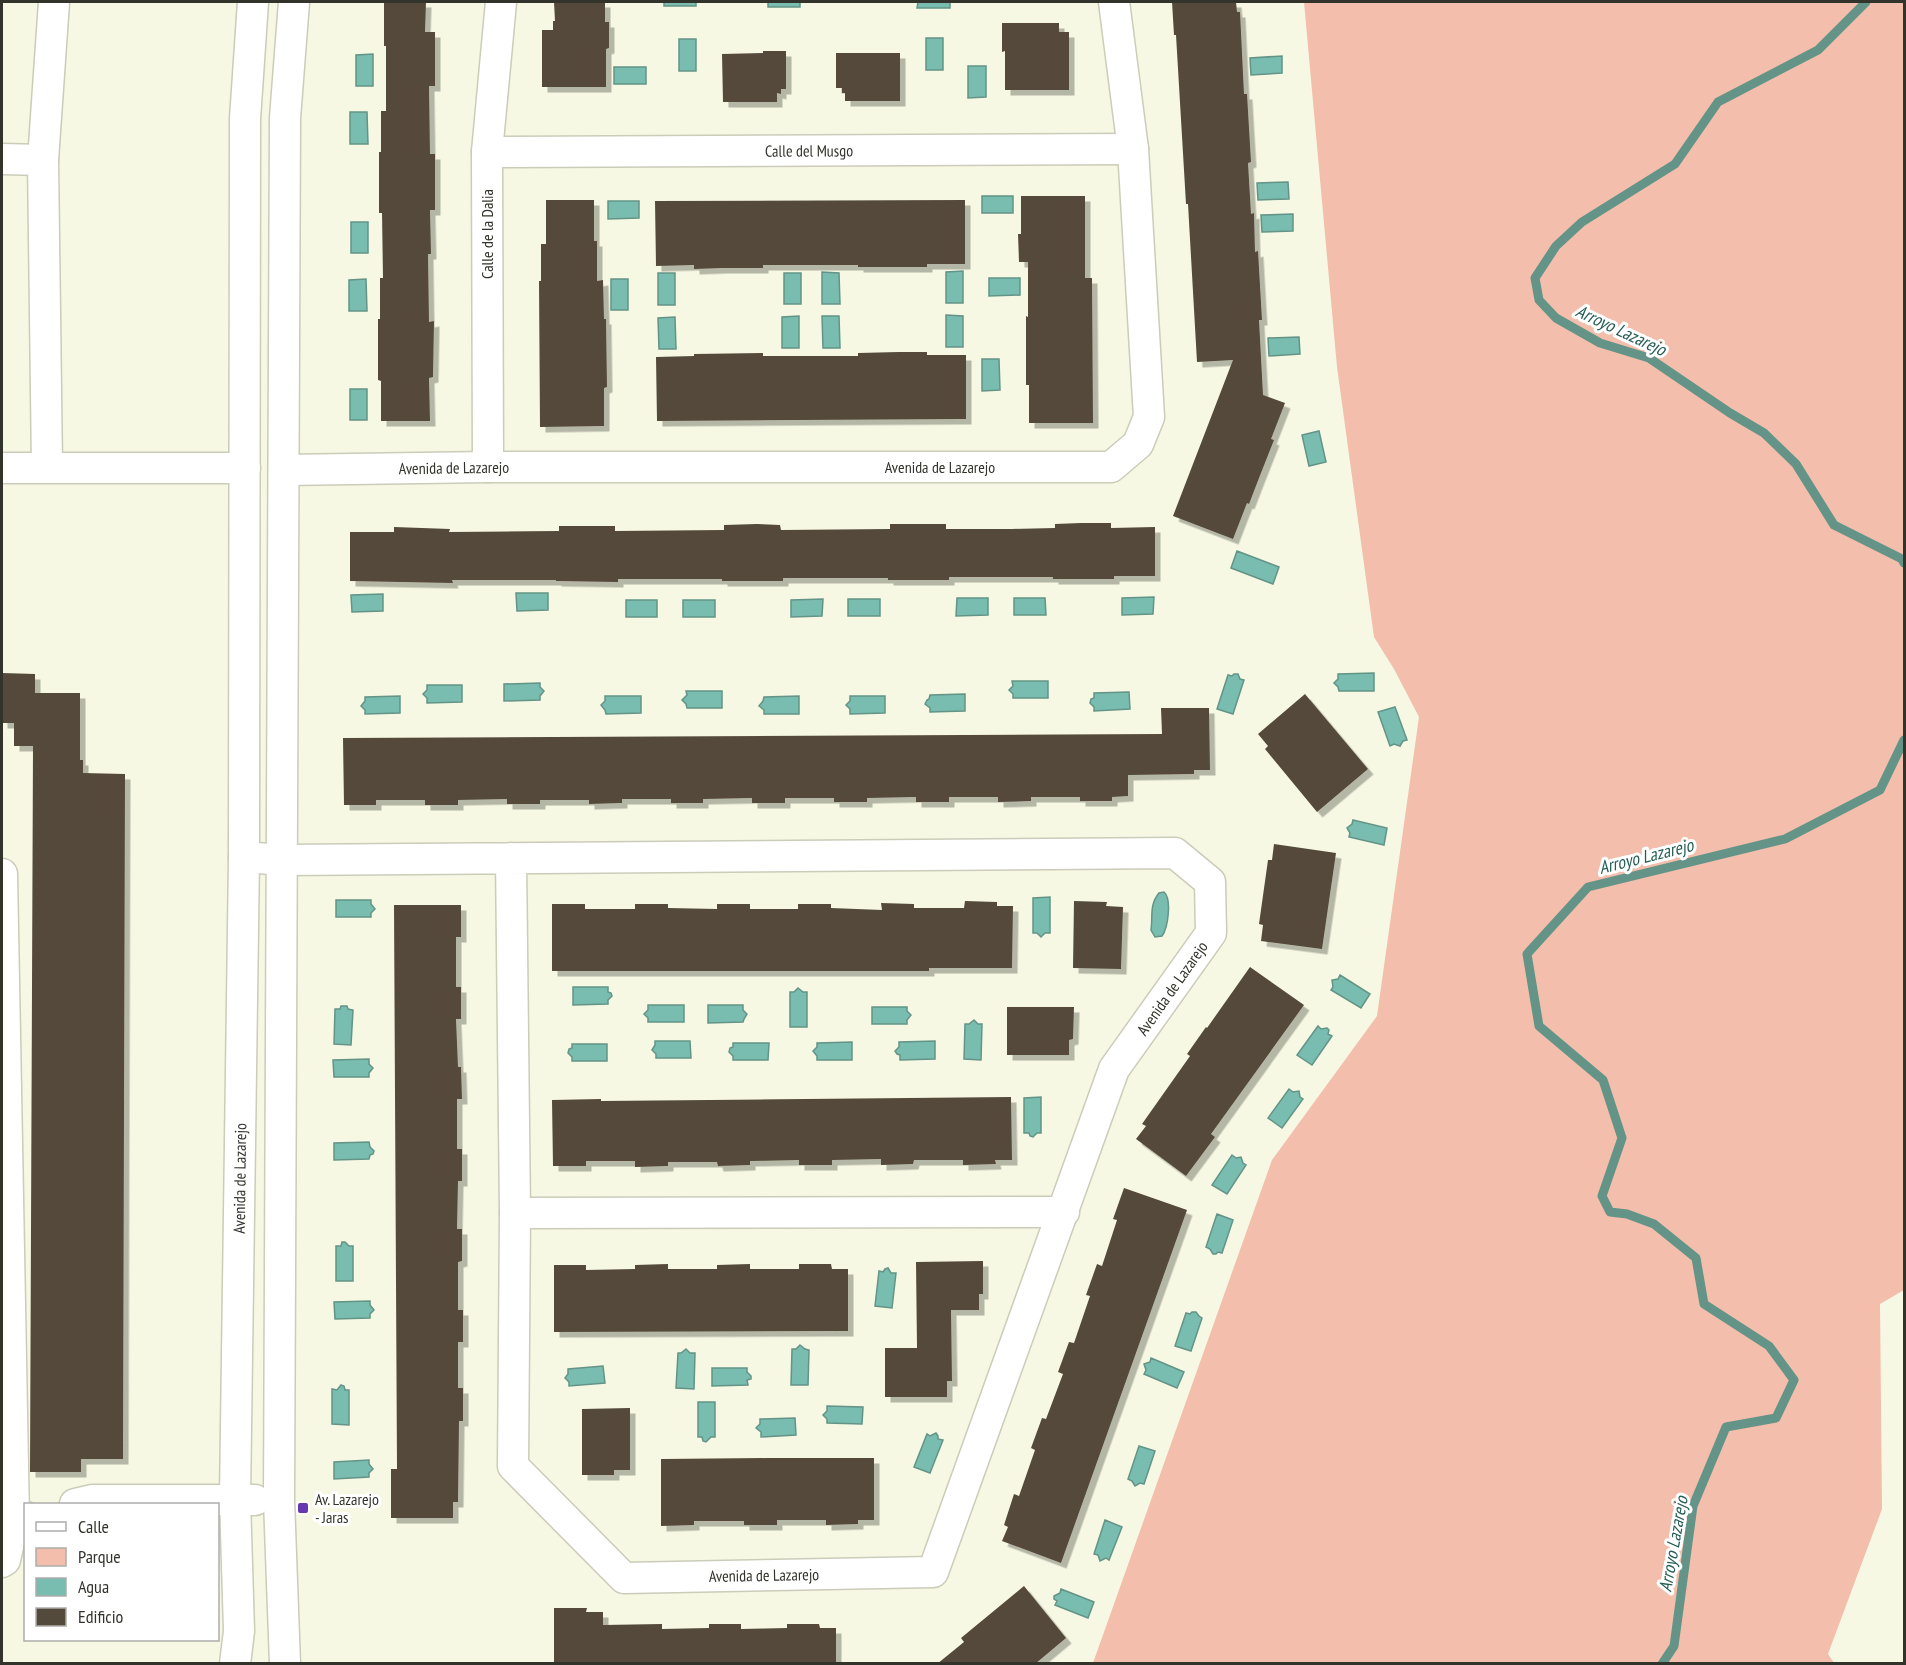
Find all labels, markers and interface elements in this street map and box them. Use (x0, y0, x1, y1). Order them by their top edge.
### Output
street label: Calle del Musgo (765, 140, 853, 161)
street label: Calle de la Dalia (477, 189, 497, 279)
water label: Arroyo Lazarejo (1572, 299, 1671, 361)
street label: Avenida de Lazarejo (399, 457, 509, 478)
street label: Avenida de Lazarejo (885, 457, 995, 477)
water label: Arroyo Lazarejo (1596, 833, 1697, 879)
street label: Avenida de Lazarejo (1132, 937, 1212, 1039)
street label: Avenida de Lazarejo (229, 1123, 250, 1234)
place label: Av. Lazarejo - Jaras (315, 1489, 379, 1527)
water label: Arroyo Lazarejo (1653, 1493, 1693, 1593)
marker: Av. Lazarejo - Jaras (296, 1501, 310, 1515)
legend (24, 1503, 219, 1641)
text: Calle (78, 1515, 109, 1538)
text: Parque (78, 1545, 121, 1568)
street label: Avenida de Lazarejo (709, 1564, 819, 1586)
text: Agua (78, 1575, 109, 1598)
text: Edificio (78, 1605, 124, 1628)

